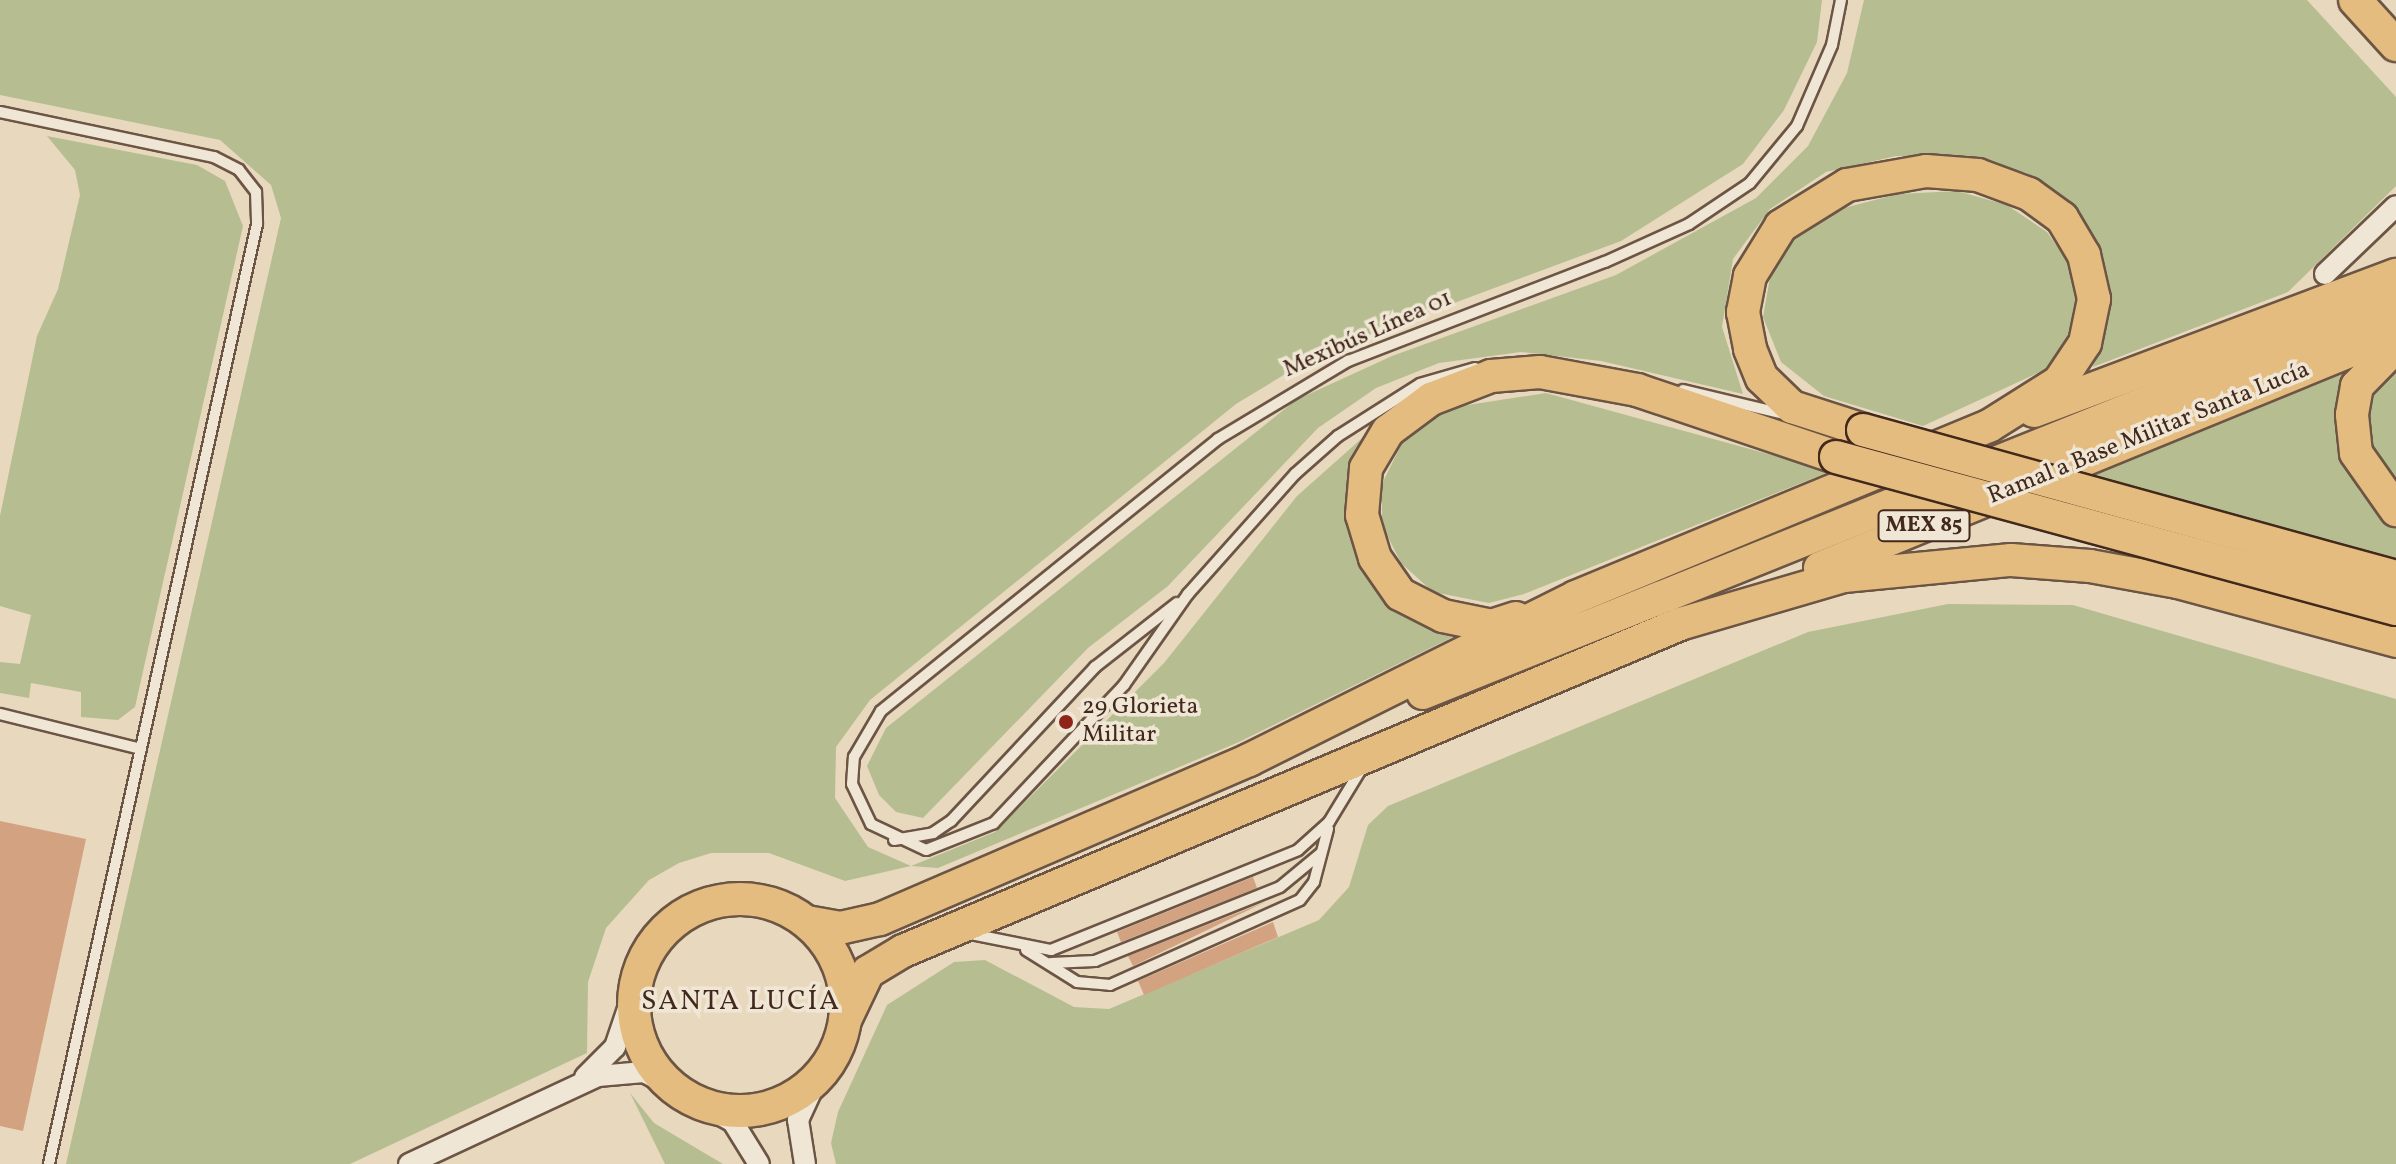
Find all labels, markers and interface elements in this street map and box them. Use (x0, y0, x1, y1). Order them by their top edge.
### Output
street label: Mexibús Línea 01 (1279, 285, 1457, 385)
street label: Ramal a Base Militar Santa Lucía (1984, 356, 2314, 512)
road number: MEX 85 (1876, 508, 1972, 544)
place label: 29 Glorieta Militar (1082, 694, 1198, 750)
marker: 29 Glorieta Militar (1057, 713, 1075, 731)
district label: SANTA LUCÍA (641, 985, 841, 1019)

